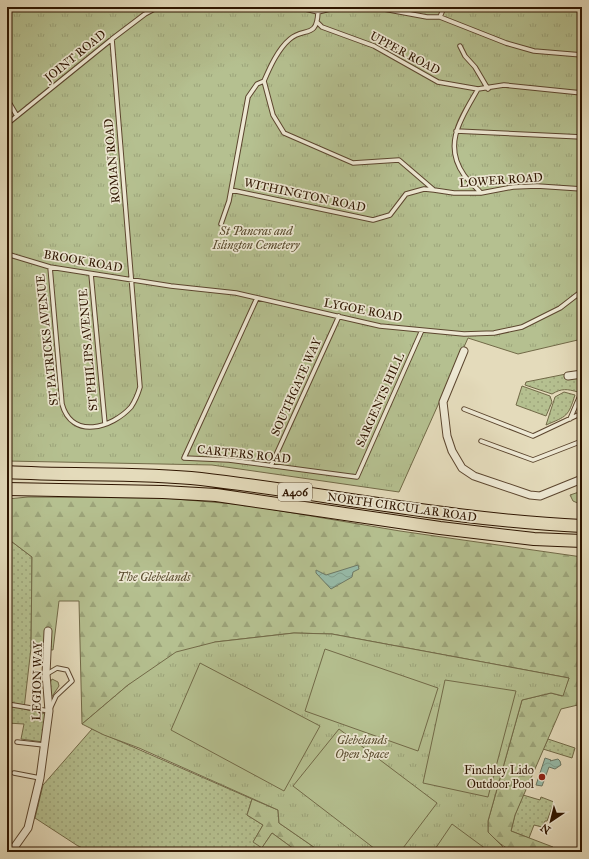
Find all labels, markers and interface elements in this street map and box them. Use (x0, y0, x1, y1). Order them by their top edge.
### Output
street label: JOINT ROAD (40, 27, 109, 87)
street label: UPPER ROAD (367, 29, 443, 77)
street label: ROMAN ROAD (101, 118, 123, 204)
street label: LOWER ROAD (459, 170, 543, 190)
street label: WITHINGTON ROAD (243, 175, 367, 215)
park label: St Pancras and Islington Cemetery (212, 224, 300, 252)
street label: BROOK ROAD (42, 247, 124, 275)
street label: ST PATRICKS AVENUE (33, 273, 61, 406)
street label: ST PHILIPS AVENUE (76, 288, 100, 412)
street label: LYGOE ROAD (323, 296, 403, 324)
street label: SOUTHGATE WAY (268, 335, 324, 438)
street label: SARGENTS HILL (353, 351, 407, 449)
street label: CARTERS ROAD (197, 442, 291, 466)
road number: A406 (278, 483, 312, 501)
street label: NORTH CIRCULAR ROAD (326, 490, 478, 524)
park label: The Glebelands (118, 570, 191, 584)
street label: LEGION WAY (29, 641, 45, 721)
park label: Glebelands Open Space (335, 733, 389, 762)
place label: Finchley Lido Outdoor Pool (464, 763, 535, 791)
marker: Finchley Lido Outdoor Pool (537, 772, 547, 782)
north arrow (531, 801, 571, 841)
text: N (537, 820, 553, 837)

